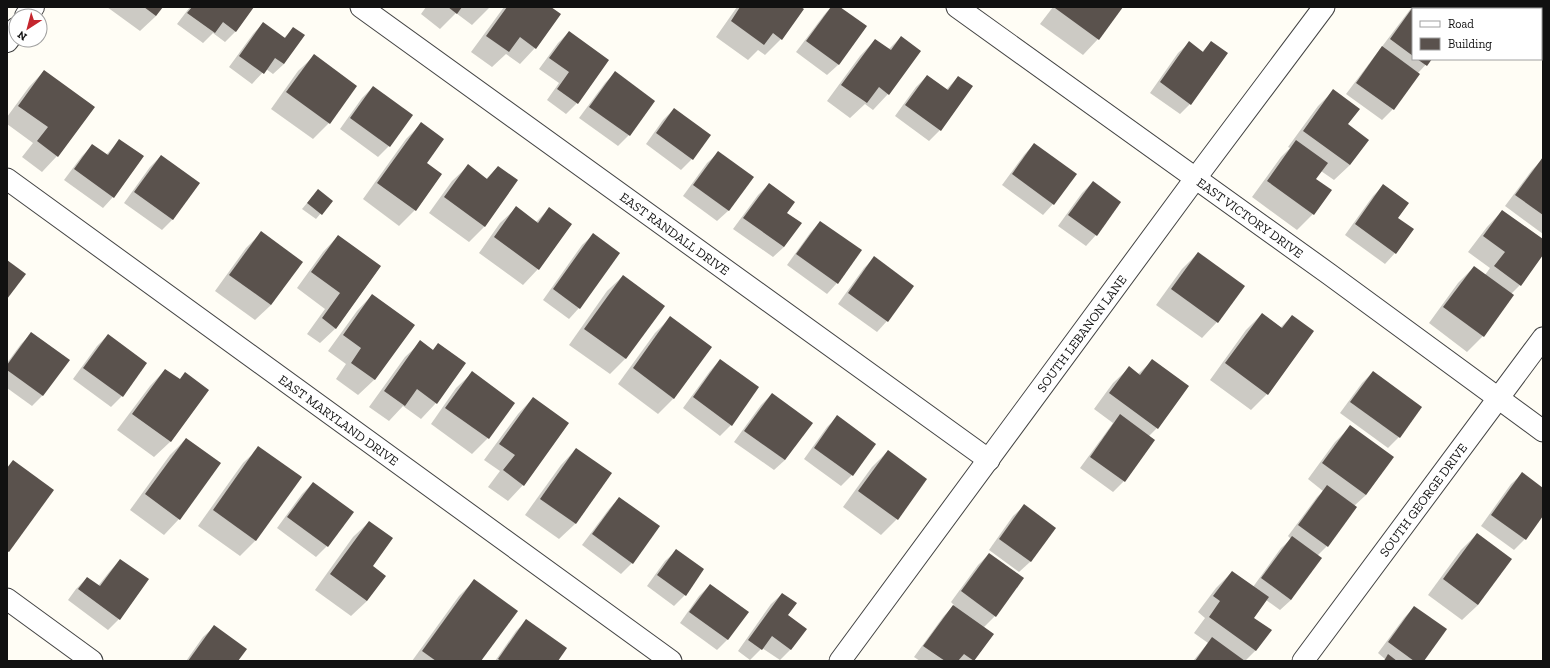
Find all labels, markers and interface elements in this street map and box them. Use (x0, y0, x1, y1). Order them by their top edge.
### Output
north arrow (8, 8, 48, 48)
legend (1412, 8, 1542, 60)
text: Road (1448, 17, 1474, 31)
text: N (15, 28, 30, 43)
text: Building (1448, 37, 1492, 51)
street label: EAST VICTORY DRIVE (1194, 175, 1306, 261)
street label: EAST RANDALL DRIVE (617, 189, 732, 278)
street label: SOUTH LEBANON LANE (1034, 272, 1130, 395)
street label: EAST MARYLAND DRIVE (276, 372, 401, 469)
street label: SOUTH GEORGE DRIVE (1376, 440, 1470, 560)

